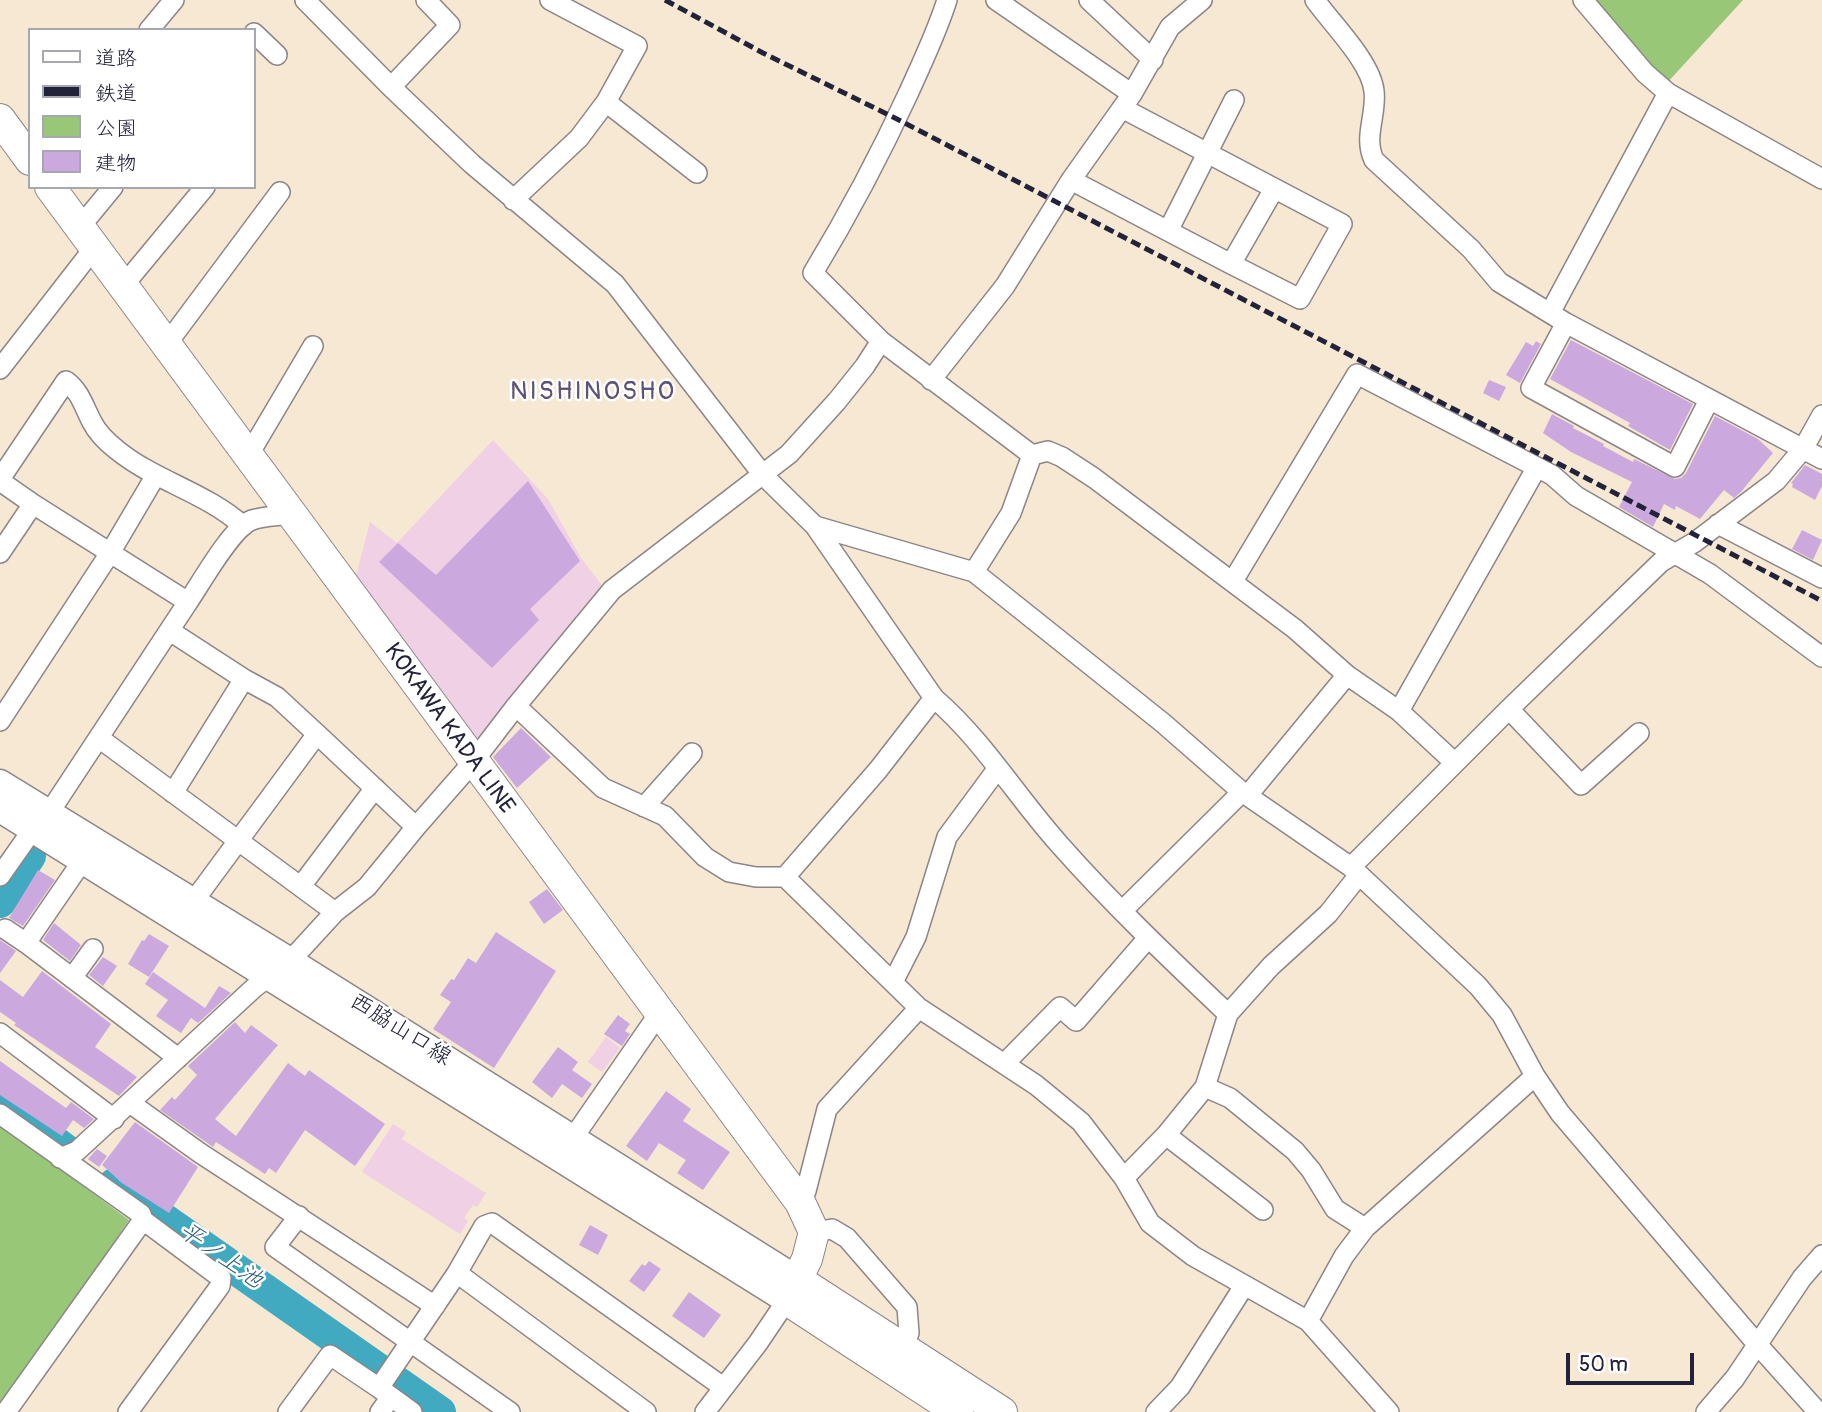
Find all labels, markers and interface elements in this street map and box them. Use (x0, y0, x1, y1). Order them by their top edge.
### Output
legend (28, 28, 256, 189)
text: 道路 (95, 45, 137, 72)
text: 鉄道 (95, 80, 137, 107)
text: 公園 (95, 115, 137, 142)
text: 建物 (95, 150, 137, 177)
district label: NISHINOSHO (511, 376, 675, 408)
street label: KOKAWA KADA LINE (378, 638, 520, 820)
street label: 西脇山口線 (344, 988, 456, 1072)
water label: 平ノ上池 (172, 1217, 268, 1295)
scale bar (1570, 1338, 1698, 1382)
text: 50 m (1579, 1351, 1628, 1378)

